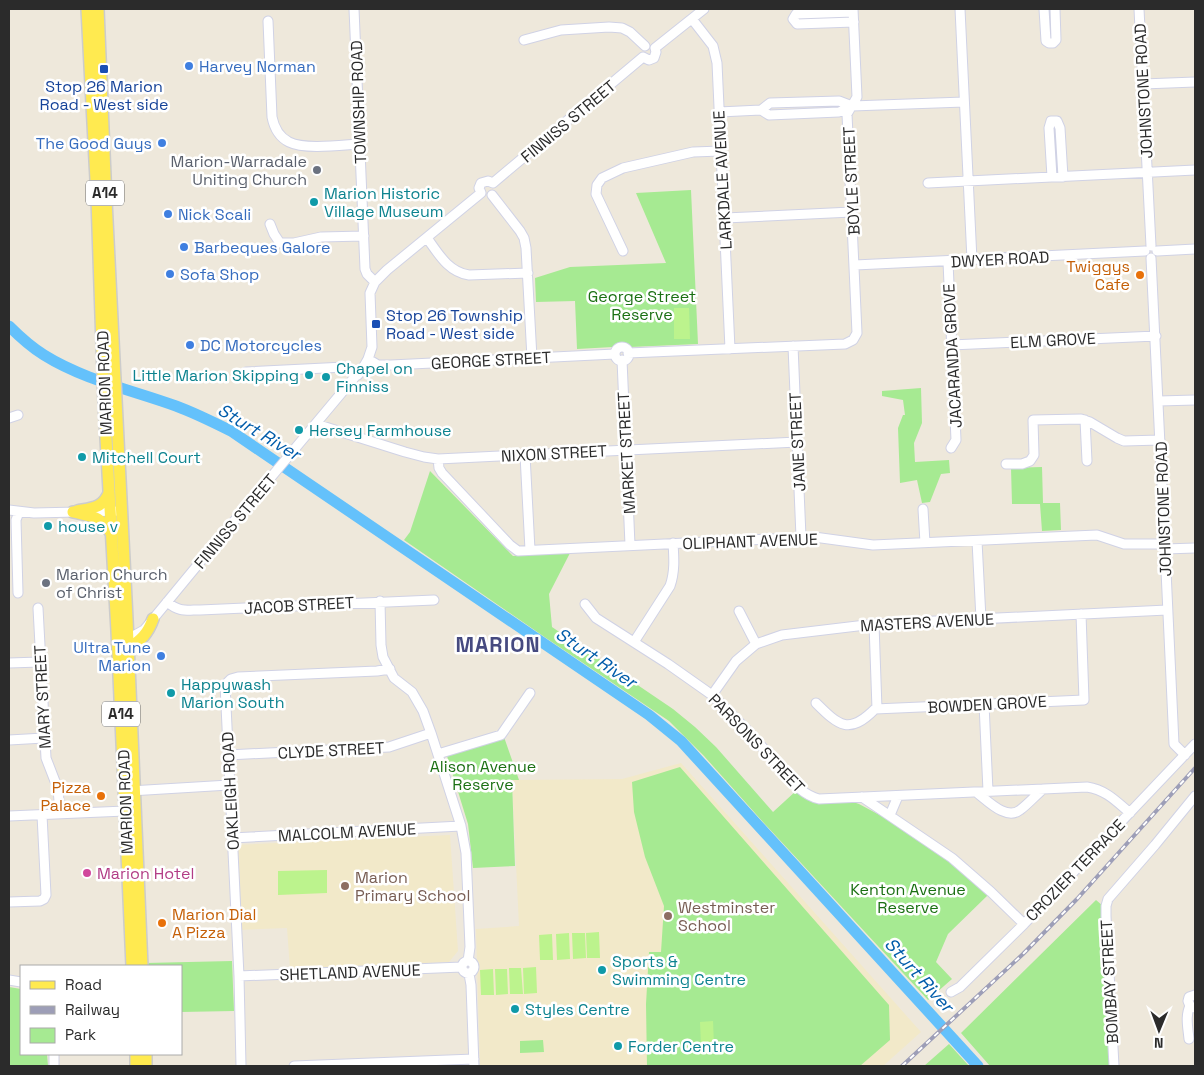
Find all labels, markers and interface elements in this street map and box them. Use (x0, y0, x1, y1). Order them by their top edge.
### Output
street label: JOHNSTONE ROAD (1129, 23, 1158, 159)
street label: TOWNSHIP ROAD (346, 40, 371, 164)
place label: Harvey Norman (199, 56, 316, 77)
marker: Harvey Norman (183, 60, 195, 72)
marker: Stop 26 Marion Road - West side (98, 63, 110, 75)
place label: Stop 26 Marion Road - West side (40, 76, 168, 115)
street label: FINNISS STREET (516, 76, 620, 167)
street label: LARKDALE AVENUE (708, 110, 737, 250)
street label: BOYLE STREET (838, 126, 865, 236)
place label: The Good Guys (36, 133, 152, 154)
marker: The Good Guys (156, 137, 168, 149)
place label: Marion-Warradale Uniting Church (171, 151, 307, 190)
marker: Marion-Warradale Uniting Church (311, 164, 323, 176)
road number: A14 (86, 180, 124, 206)
place label: Marion Historic Village Museum (324, 183, 444, 222)
marker: Marion Historic Village Museum (308, 196, 320, 208)
place label: Nick Scali (178, 204, 251, 225)
marker: Nick Scali (162, 208, 174, 220)
place label: Barbeques Galore (194, 237, 330, 258)
marker: Barbeques Galore (178, 241, 190, 253)
street label: DWYER ROAD (950, 246, 1050, 273)
place label: Twiggys Cafe (1066, 256, 1130, 295)
place label: Sofa Shop (180, 264, 259, 285)
marker: Sofa Shop (164, 268, 176, 280)
marker: Twiggys Cafe (1134, 269, 1146, 281)
street label: JACARANDA GROVE (938, 283, 967, 429)
park label: George Street Reserve (588, 286, 696, 325)
place label: Stop 26 Township Road - West side (386, 305, 523, 344)
marker: Stop 26 Township Road - West side (370, 318, 382, 330)
street label: ELM GROVE (1010, 328, 1096, 353)
street label: MARION ROAD (92, 330, 117, 436)
place label: DC Motorcycles (200, 335, 322, 356)
marker: DC Motorcycles (184, 339, 196, 351)
street label: GEORGE STREET (430, 347, 552, 374)
place label: Chapel on Finniss (336, 358, 413, 397)
place label: Little Marion Skipping (133, 365, 299, 386)
marker: Little Marion Skipping (303, 369, 315, 381)
marker: Chapel on Finniss (320, 371, 332, 383)
street label: MARKET STREET (613, 391, 640, 515)
street label: JANE STREET (784, 392, 811, 492)
water label: Sturt River (214, 398, 307, 466)
place label: Hersey Farmhouse (309, 420, 452, 441)
marker: Hersey Farmhouse (293, 424, 305, 436)
street label: NIXON STREET (501, 440, 608, 467)
street label: JOHNSTONE ROAD (1151, 441, 1176, 577)
place label: Mitchell Court (92, 447, 201, 468)
marker: Mitchell Court (76, 451, 88, 463)
street label: FINNISS STREET (190, 469, 281, 573)
place label: house v (58, 516, 119, 537)
marker: house v (42, 520, 54, 532)
street label: OLIPHANT AVENUE (682, 529, 818, 554)
place label: Marion Church of Christ (56, 564, 168, 603)
marker: Marion Church of Christ (40, 577, 52, 589)
street label: JACOB STREET (243, 592, 355, 619)
street label: MASTERS AVENUE (860, 609, 994, 636)
water label: Sturt River (551, 622, 643, 694)
district label: MARION (456, 631, 540, 658)
place label: Ultra Tune Marion (73, 637, 151, 676)
street label: MARY STREET (29, 645, 56, 749)
marker: Ultra Tune Marion (155, 650, 167, 662)
place label: Happywash Marion South (181, 674, 284, 713)
marker: Happywash Marion South (165, 687, 177, 699)
street label: PARSONS STREET (704, 689, 809, 797)
street label: BOWDEN GROVE (927, 691, 1047, 718)
road number: A14 (102, 702, 140, 726)
street label: OAKLEIGH ROAD (217, 731, 244, 851)
street label: CLYDE STREET (277, 737, 385, 764)
street label: MARION ROAD (113, 749, 138, 855)
park label: Alison Avenue Reserve (430, 756, 536, 795)
place label: Pizza Palace (40, 777, 91, 816)
marker: Pizza Palace (95, 790, 107, 802)
street label: CROZIER TERRACE (1021, 815, 1130, 926)
street label: MALCOLM AVENUE (277, 818, 417, 847)
place label: Marion Hotel (97, 863, 194, 884)
marker: Marion Hotel (81, 867, 93, 879)
place label: Marion Primary School (355, 867, 470, 906)
park label: Kenton Avenue Reserve (850, 879, 966, 918)
marker: Marion Primary School (339, 880, 351, 892)
place label: Westminster School (678, 897, 775, 936)
place label: Marion Dial A Pizza (172, 904, 256, 943)
marker: Westminster School (662, 910, 674, 922)
marker: Marion Dial A Pizza (156, 917, 168, 929)
street label: BOMBAY STREET (1096, 919, 1123, 1045)
water label: Sturt River (880, 933, 960, 1018)
place label: Sports & Swimming Centre (612, 951, 746, 990)
street label: SHETLAND AVENUE (279, 960, 421, 985)
marker: Sports & Swimming Centre (596, 964, 608, 976)
legend (20, 965, 182, 1055)
text: Road (65, 975, 102, 994)
place label: Styles Centre (525, 999, 630, 1020)
text: Railway (65, 1000, 120, 1019)
marker: Styles Centre (509, 1003, 521, 1015)
north arrow (1134, 1005, 1184, 1055)
text: Park (65, 1025, 96, 1044)
text: N (1154, 1034, 1164, 1052)
place label: Forder Centre (628, 1036, 734, 1057)
marker: Forder Centre (612, 1040, 624, 1052)

